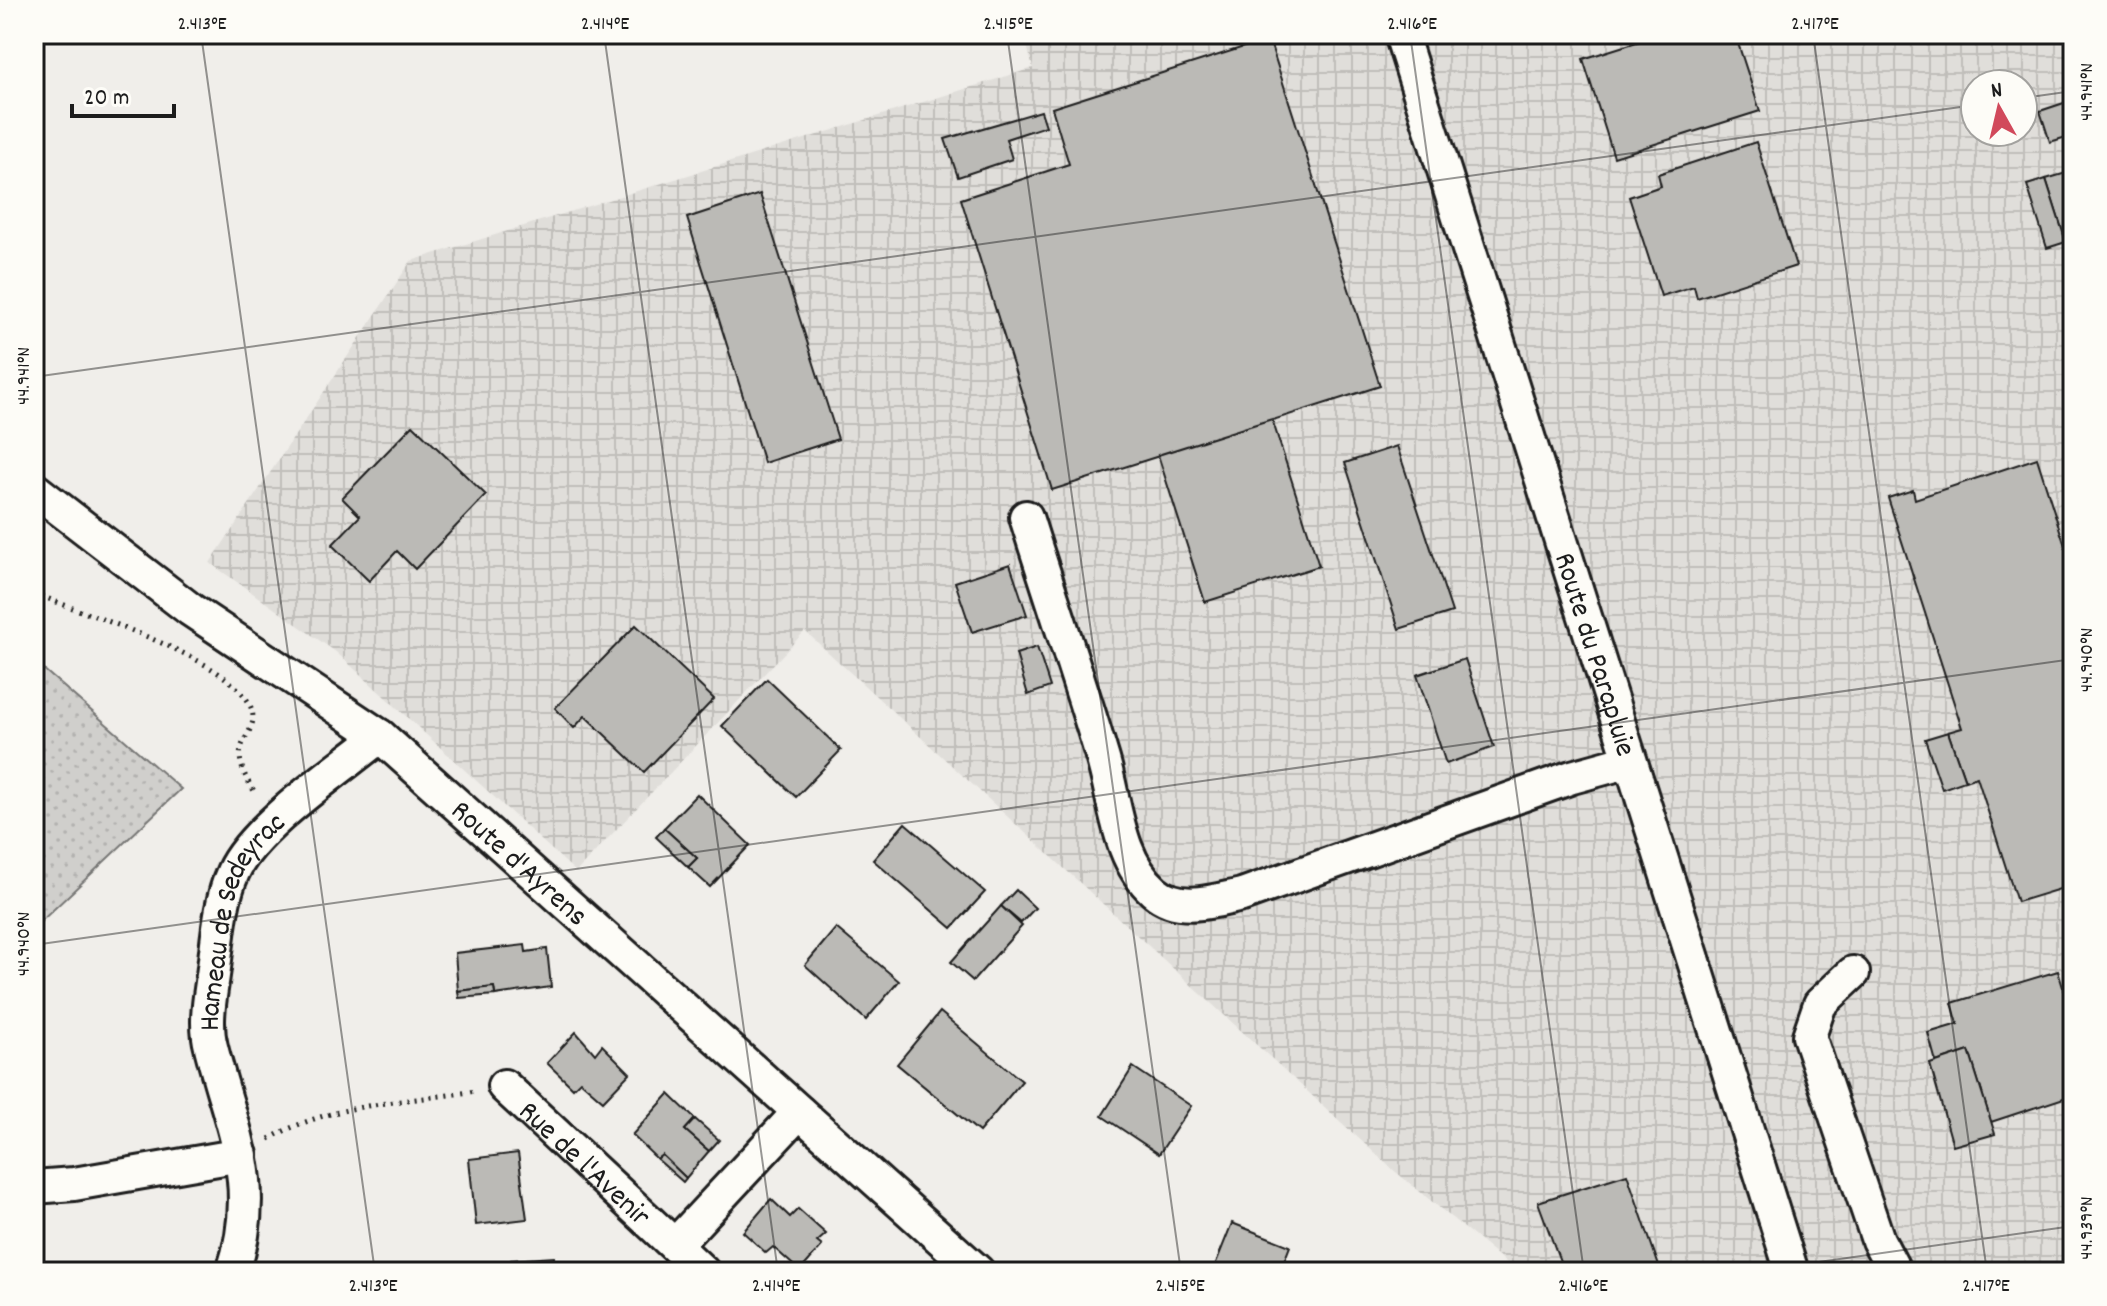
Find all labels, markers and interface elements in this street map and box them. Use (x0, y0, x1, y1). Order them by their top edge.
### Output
text: 2.413°E (177, 11, 227, 39)
text: 2.414°E (581, 11, 629, 39)
text: 2.415°E (983, 11, 1033, 39)
text: 2.416°E (1387, 11, 1437, 39)
text: 2.417°E (1791, 11, 1839, 39)
text: 44.941°N (2074, 63, 2102, 121)
scale bar (72, 68, 174, 118)
north arrow (1959, 68, 2039, 148)
text: N (1989, 76, 2004, 108)
text: 20 m (84, 82, 130, 116)
text: 44.941°N (11, 347, 39, 405)
street label: Route du Parapluie (1540, 548, 1645, 762)
text: 44.940°N (2074, 628, 2102, 692)
street label: Route d'Ayrens (439, 792, 596, 938)
street label: Hameau de Sedeyrac (191, 804, 297, 1031)
text: 44.940°N (11, 912, 39, 976)
street label: Rue de l'Avenir (507, 1093, 659, 1239)
text: 44.939°N (2074, 1196, 2102, 1260)
text: 2.413°E (348, 1273, 398, 1301)
text: 2.414°E (752, 1273, 800, 1301)
text: 2.415°E (1155, 1273, 1205, 1301)
text: 2.416°E (1558, 1273, 1608, 1301)
text: 2.417°E (1962, 1273, 2010, 1301)

